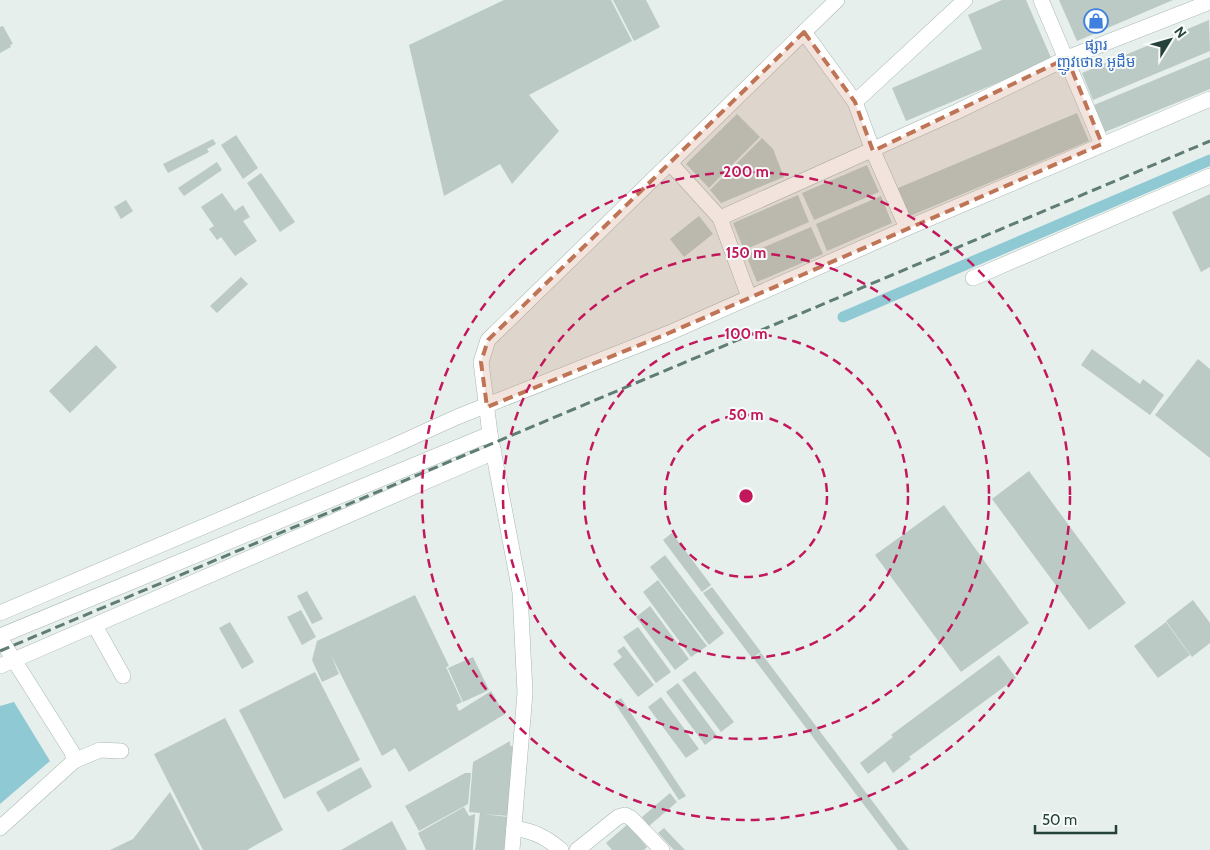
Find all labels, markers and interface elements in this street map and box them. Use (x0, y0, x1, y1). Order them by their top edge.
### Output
shop icon: ផ្សារ ញូវថោន អូដឹម (1083, 8, 1109, 34)
north arrow (1145, 15, 1195, 65)
text: N (1170, 23, 1191, 42)
place label: ផ្សារ ញូវថោន អូដឹម (1057, 36, 1135, 75)
text: 200 m (723, 163, 769, 181)
text: 150 m (726, 244, 766, 262)
text: 100 m (724, 325, 768, 343)
text: 50 m (728, 406, 764, 424)
centre of rings (737, 487, 755, 505)
scale bar (1035, 802, 1116, 834)
text: 50 m (1042, 811, 1077, 829)

